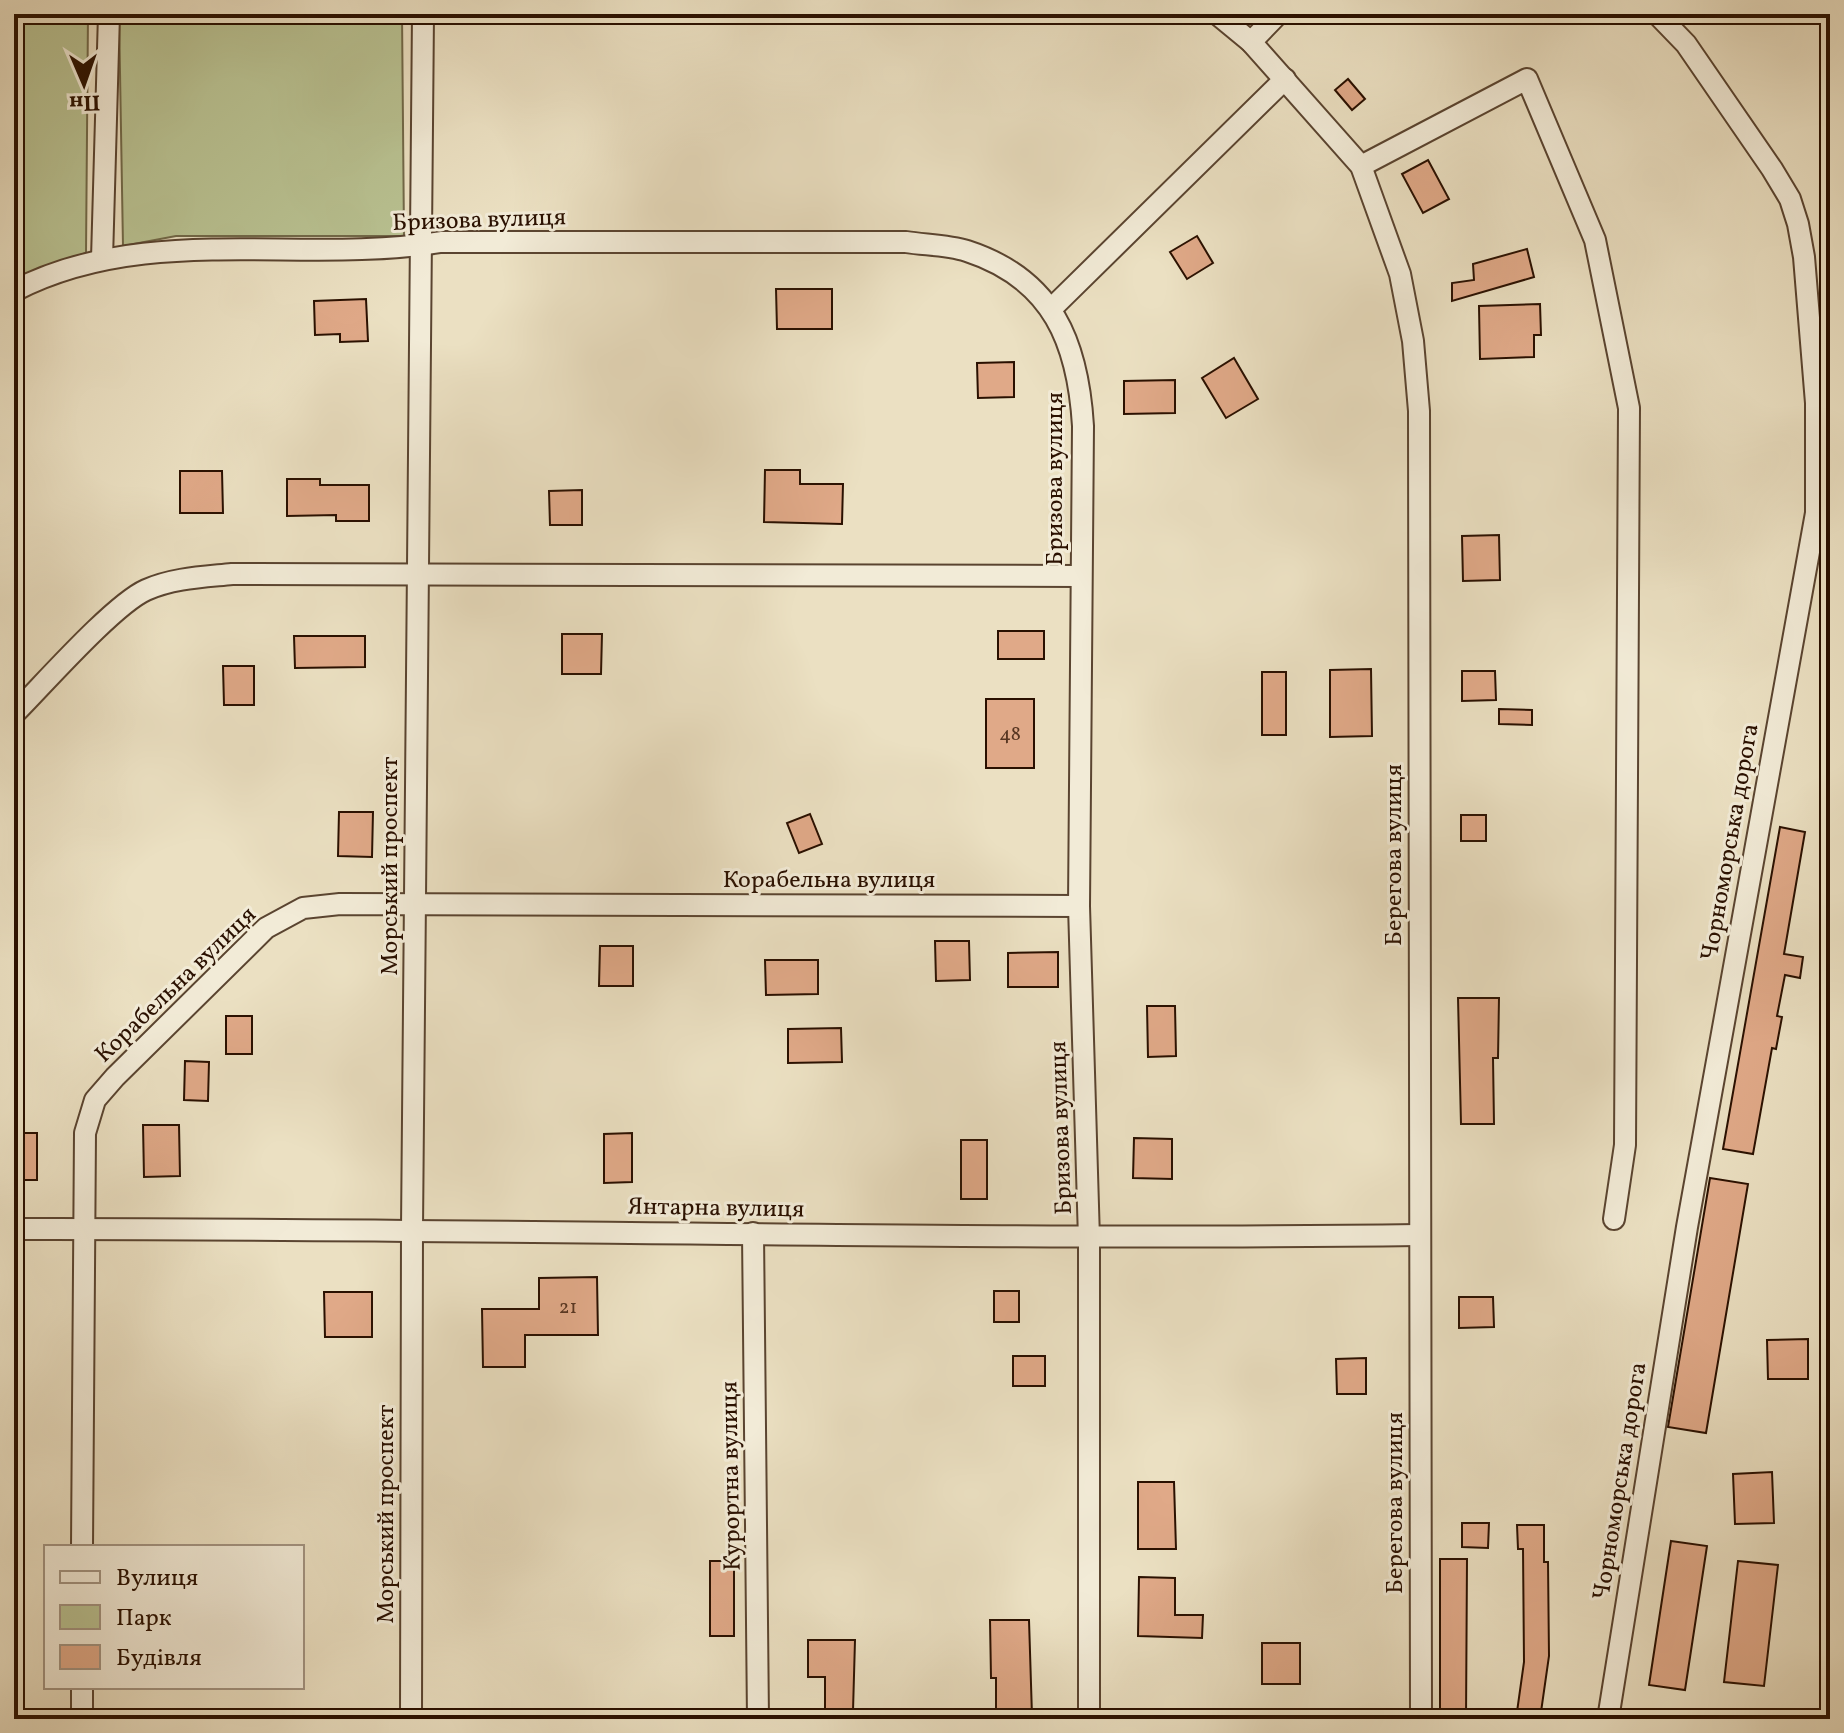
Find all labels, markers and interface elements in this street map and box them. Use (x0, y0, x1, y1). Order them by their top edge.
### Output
north arrow (44, 44, 124, 124)
text: Пн (68, 85, 101, 118)
street label: Бризова вулиця (392, 201, 567, 241)
street label: Бризова вулиця (1039, 392, 1073, 566)
house number: 48 (999, 721, 1021, 749)
street label: Чорноморська дорога (1693, 721, 1769, 964)
street label: Морський проспект (374, 757, 408, 975)
street label: Берегова вулиця (1378, 764, 1412, 946)
street label: Корабельна вулиця (723, 864, 935, 898)
street label: Корабельна вулиця (88, 899, 265, 1071)
street label: Бризова вулиця (1042, 1040, 1082, 1215)
street label: Янтарна вулиця (627, 1190, 805, 1228)
house number: 21 (559, 1294, 577, 1322)
street label: Чорноморська дорога (1585, 1360, 1657, 1603)
street label: Курортна вулиця (713, 1381, 751, 1571)
street label: Морський проспект (370, 1405, 404, 1623)
street label: Берегова вулиця (1379, 1412, 1413, 1594)
legend (44, 1545, 304, 1689)
text: Вулиця (116, 1562, 198, 1596)
text: Парк (116, 1602, 172, 1636)
text: Будівля (116, 1642, 202, 1676)

